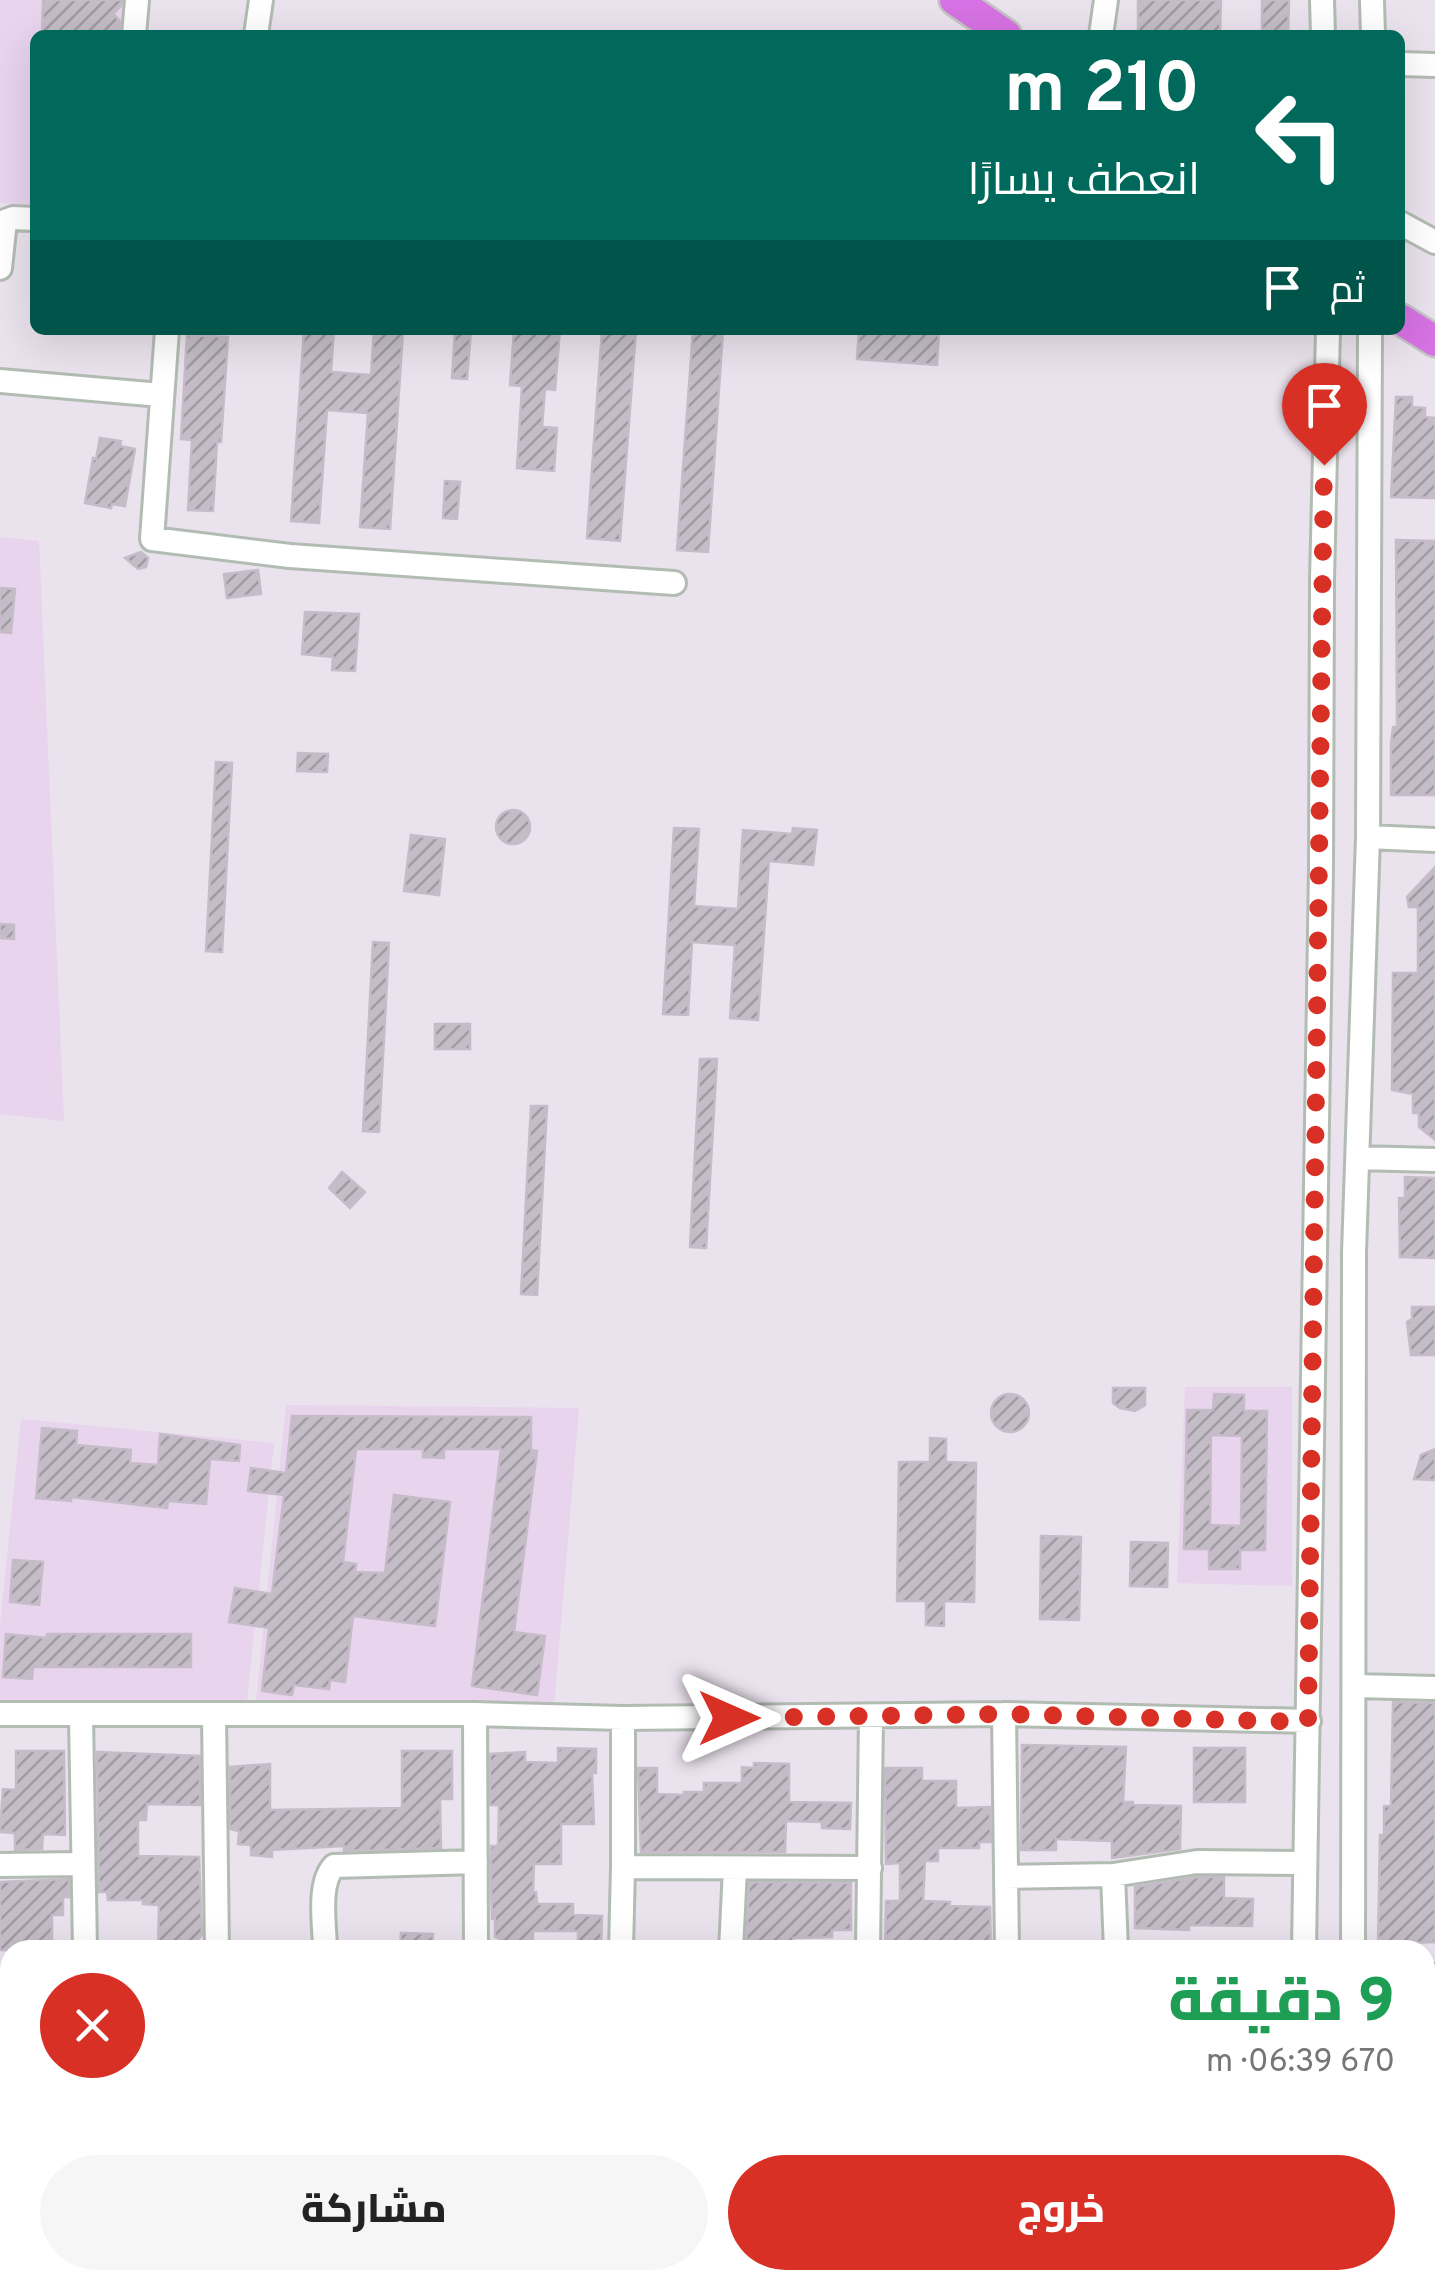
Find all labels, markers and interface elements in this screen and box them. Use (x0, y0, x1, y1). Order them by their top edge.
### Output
text: 210 m (1004, 48, 1200, 137)
icon: left (1235, 70, 1365, 200)
text: انعطف يسارًا (968, 154, 1200, 211)
icon: arrive (1255, 260, 1310, 315)
text: ثم (1330, 268, 1365, 317)
pin (1282, 363, 1367, 466)
icon: arrive (1297, 378, 1352, 433)
position arrow (677, 1666, 781, 1770)
text: 9 دقيقة (1168, 1967, 1395, 2043)
button: close (40, 1973, 145, 2078)
text: 670 m · 06:39 (1206, 2043, 1395, 2083)
button: مشاركة (40, 2155, 708, 2270)
button: خروج (728, 2155, 1395, 2270)

